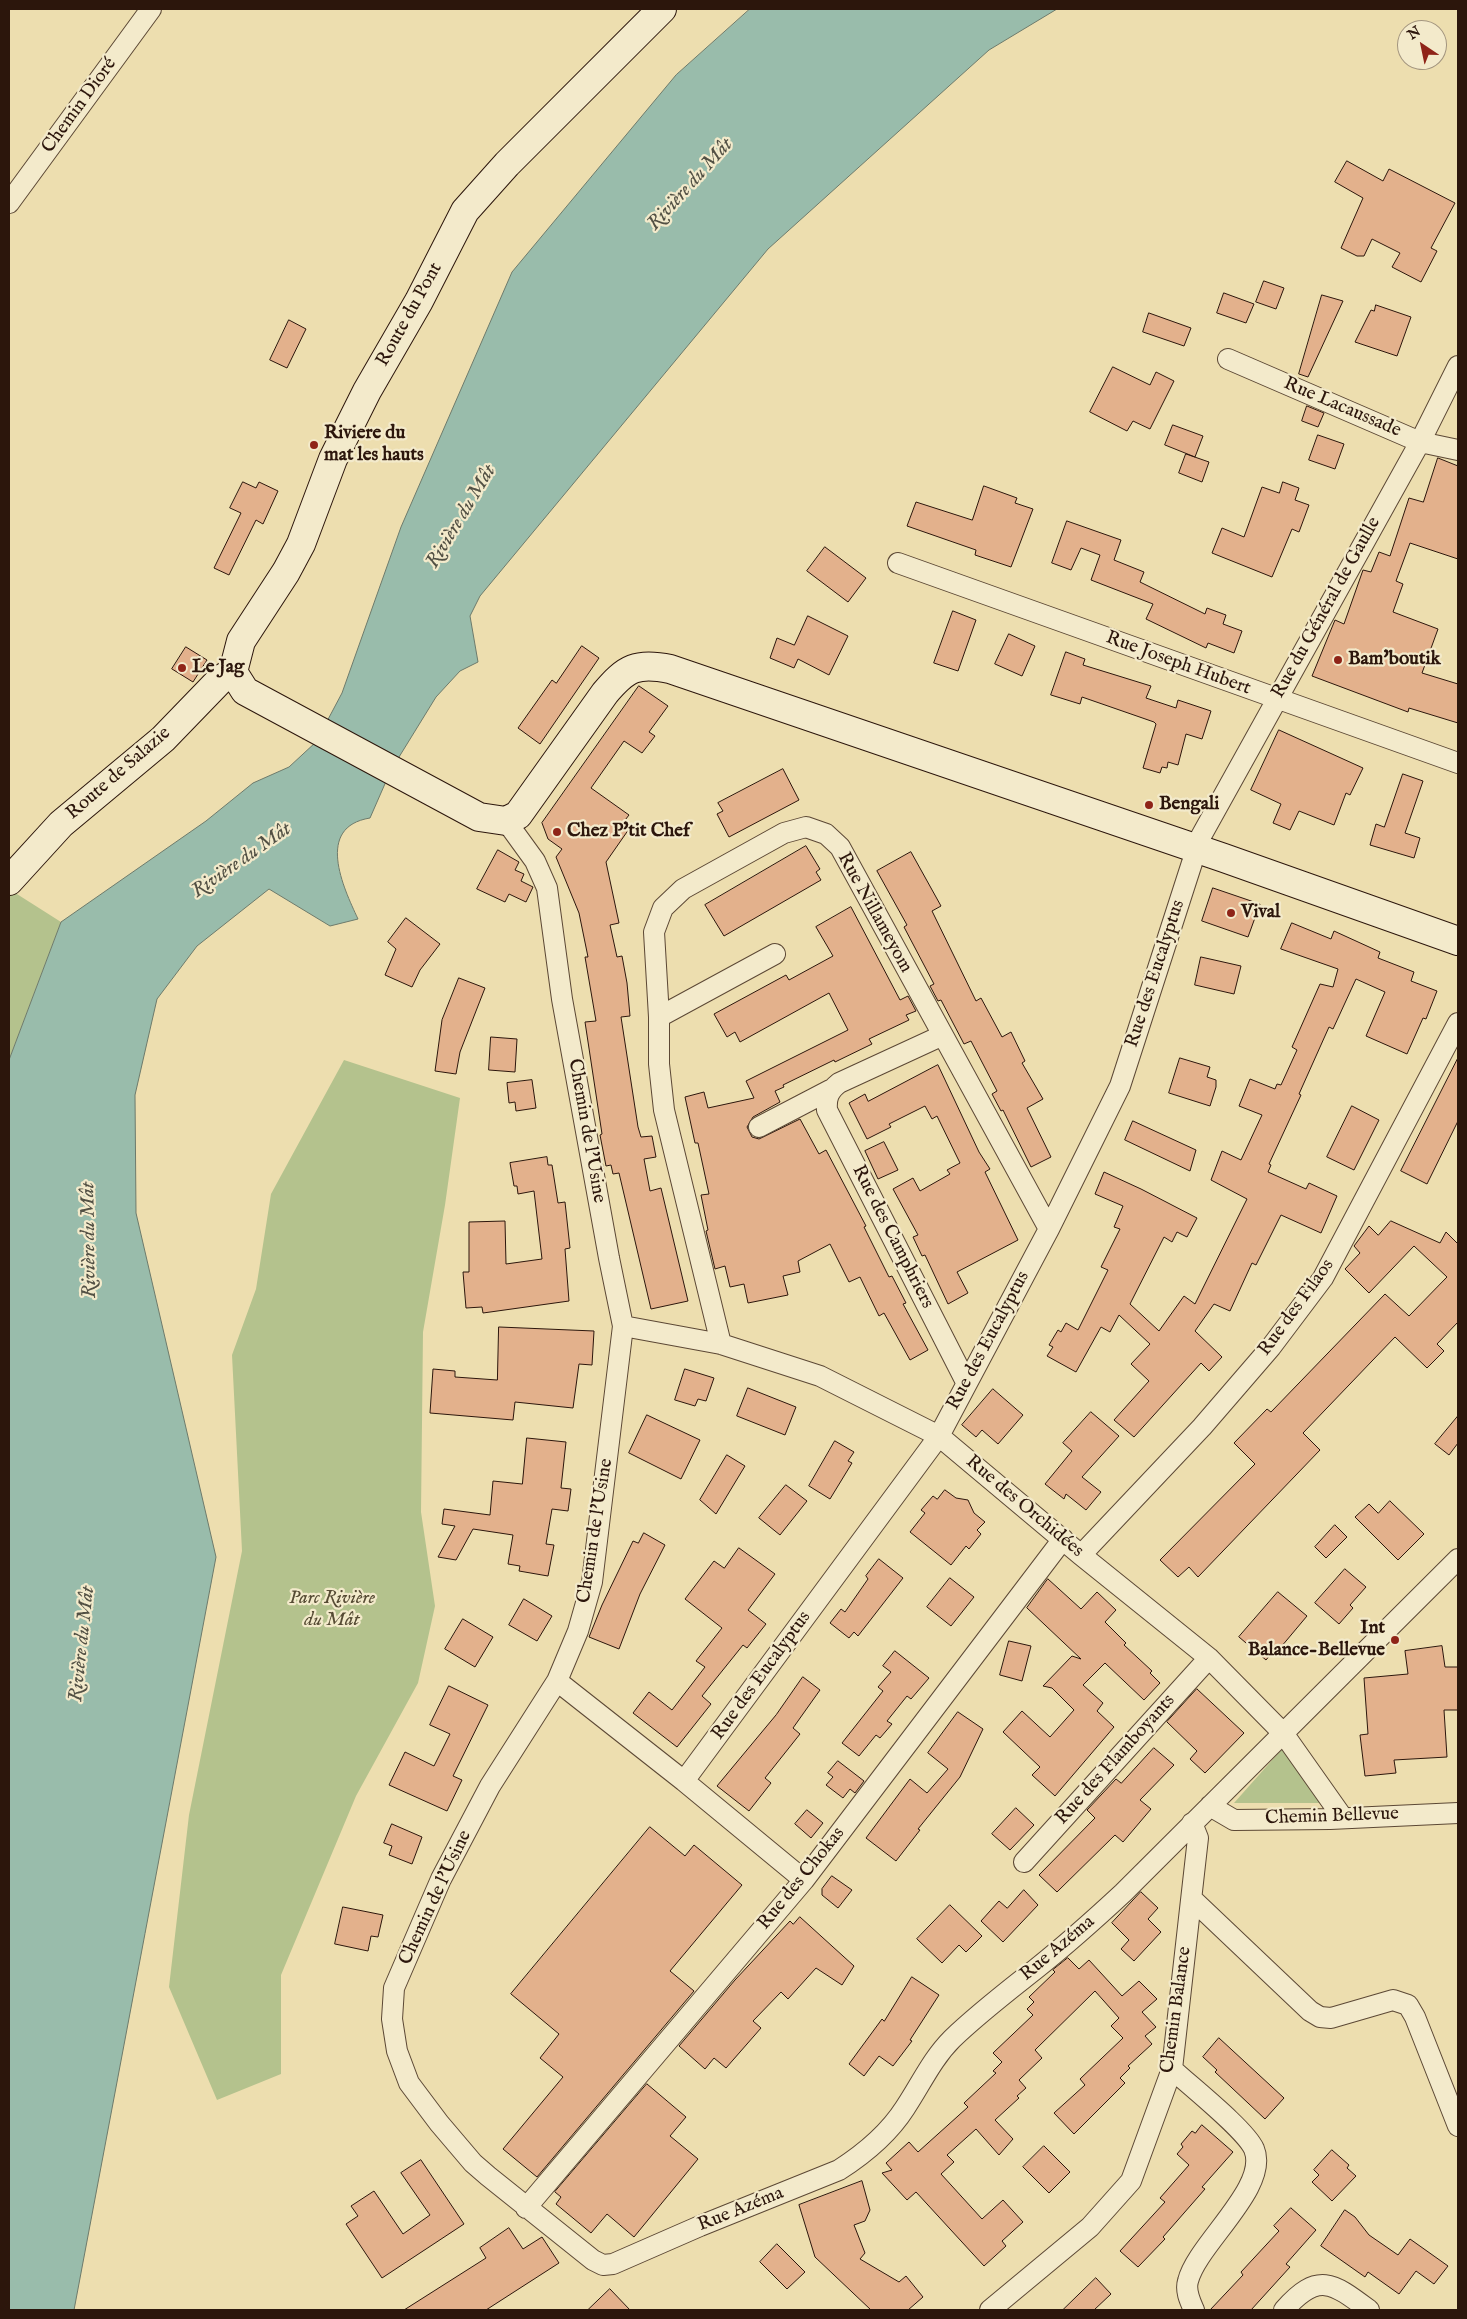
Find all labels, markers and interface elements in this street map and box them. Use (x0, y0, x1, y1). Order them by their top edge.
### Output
north arrow (1397, 20, 1447, 70)
text: N (1404, 23, 1424, 44)
street label: Chemin Dioré (38, 54, 122, 158)
water label: Rivière du Mât (643, 134, 739, 236)
street label: Route du Pont (372, 259, 448, 371)
street label: Rue Lacaussade (1280, 373, 1404, 443)
place label: Riviere du mat les hauts (324, 423, 424, 467)
marker: Riviere du mat les hauts (308, 439, 320, 451)
water label: Rivière du Mât (422, 461, 502, 573)
street label: Rue du Général de Gaulle (1268, 513, 1386, 703)
street label: Rue Joseph Hubert (1102, 627, 1254, 701)
place label: Bam'boutik (1348, 649, 1441, 671)
marker: Bam'boutik (1332, 654, 1344, 666)
place label: Le Jag (192, 657, 244, 679)
marker: Le Jag (176, 662, 188, 674)
street label: Route de Salazie (62, 723, 176, 825)
place label: Bengali (1159, 794, 1219, 816)
marker: Bengali (1143, 799, 1155, 811)
water label: Rivière du Mât (187, 818, 297, 904)
place label: Chez P'tit Chef (567, 821, 690, 843)
marker: Chez P'tit Chef (551, 826, 563, 838)
street label: Rue Nillameyom (831, 849, 917, 977)
street label: Rue des Eucalyptus (1121, 897, 1191, 1051)
place label: Vival (1241, 902, 1280, 924)
marker: Vival (1225, 907, 1237, 919)
street label: Chemin de l'Usine (562, 1057, 610, 1205)
street label: Rue des Camphriers (846, 1161, 938, 1313)
water label: Rivière du Mât (77, 1182, 103, 1298)
street label: Rue des Filaos (1254, 1255, 1340, 1361)
street label: Rue des Eucalyptus (943, 1268, 1035, 1414)
street label: Rue des Orchidées (960, 1451, 1088, 1563)
street label: Chemin de l'Usine (573, 1457, 619, 1605)
water label: Rivière du Mât (65, 1585, 101, 1703)
park label: Parc Rivière du Mât (289, 1588, 375, 1632)
street label: Rue des Eucalyptus (708, 1607, 816, 1745)
place label: Int Balance-Bellevue (1248, 1618, 1385, 1662)
marker: Int Balance-Bellevue (1389, 1634, 1401, 1646)
street label: Rue des Flamboyants (1051, 1690, 1181, 1830)
street label: Chemin Bellevue (1265, 1803, 1399, 1831)
street label: Rue des Chokas (754, 1823, 850, 1935)
street label: Chemin de l'Usine (395, 1827, 477, 1969)
street label: Rue Azéma (1016, 1911, 1100, 1987)
street label: Chemin Balance (1157, 1945, 1197, 2075)
street label: Rue Azéma (695, 2183, 787, 2237)

